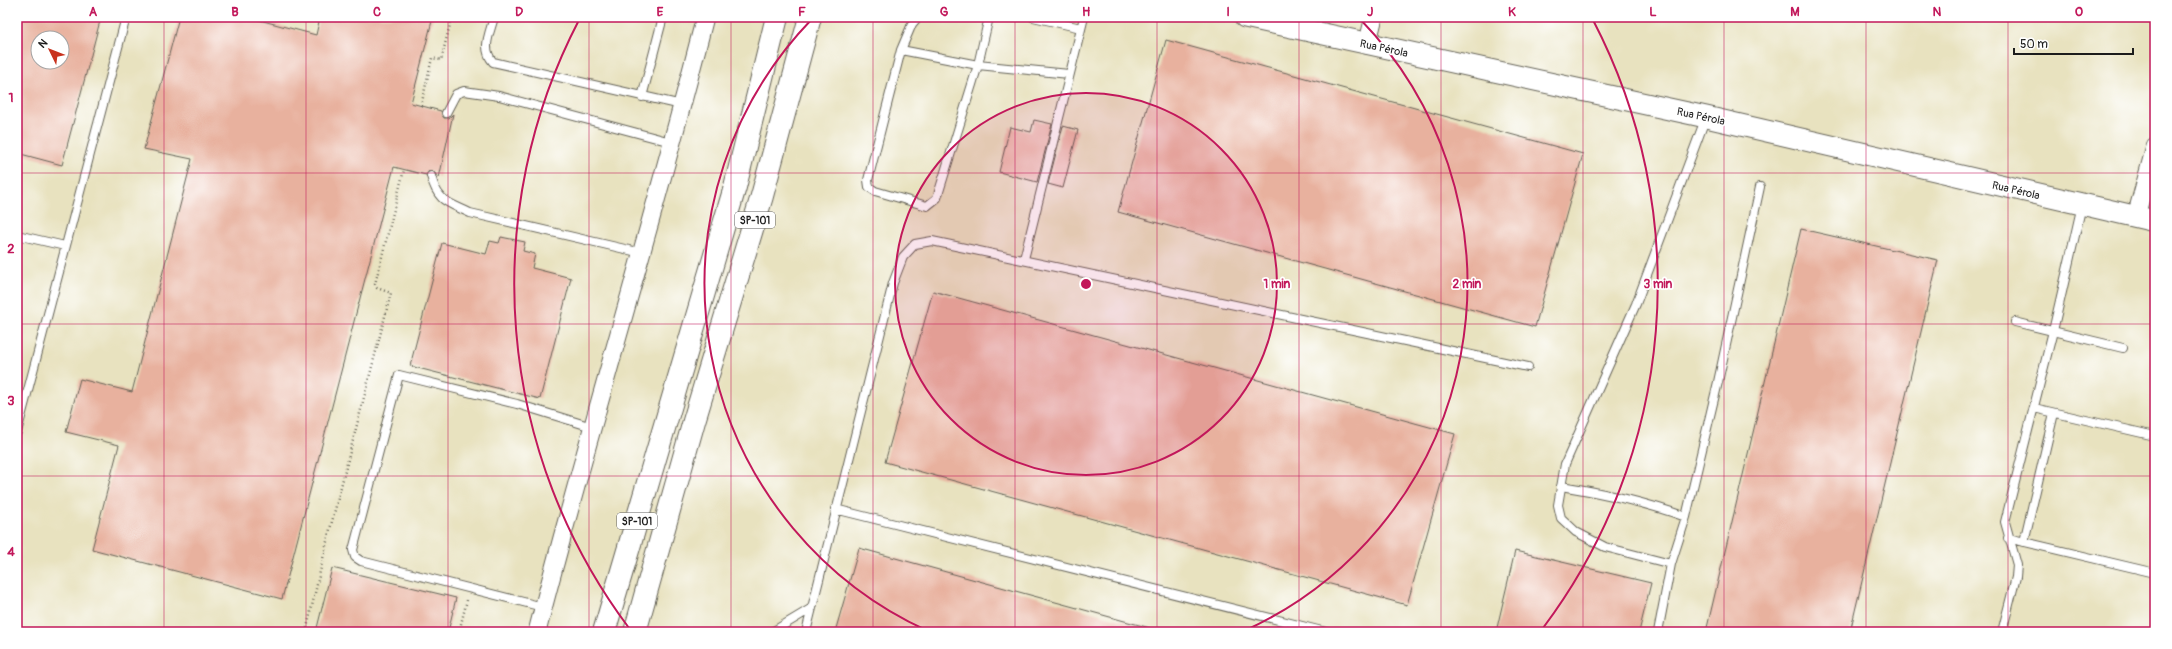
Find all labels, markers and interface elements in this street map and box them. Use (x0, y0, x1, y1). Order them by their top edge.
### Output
text: A (89, 4, 98, 20)
text: B (231, 4, 239, 20)
text: C (373, 4, 381, 20)
text: D (515, 4, 523, 20)
text: E (657, 4, 664, 20)
text: F (798, 4, 806, 20)
text: G (940, 4, 949, 20)
text: H (1082, 4, 1090, 20)
text: I (1226, 4, 1230, 20)
text: J (1367, 4, 1373, 20)
text: K (1508, 4, 1516, 20)
text: L (1649, 4, 1657, 20)
text: M (1790, 4, 1800, 20)
text: N (1933, 4, 1942, 20)
text: O (2075, 4, 2084, 20)
north arrow (30, 30, 70, 70)
scale bar (2014, 30, 2133, 56)
text: N (36, 36, 51, 51)
street label: Rua Pérola (1359, 37, 1409, 60)
text: 50 m (2020, 37, 2048, 52)
text: 1 (8, 90, 14, 106)
street label: Rua Pérola (1676, 105, 1726, 128)
street label: Rua Pérola (1991, 179, 2041, 202)
road number: SP-101 (735, 212, 775, 228)
text: 2 (7, 241, 15, 257)
centre of rings (1079, 277, 1093, 291)
text: 1 min (1264, 277, 1291, 292)
text: 2 min (1453, 277, 1482, 292)
text: 3 min (1644, 277, 1673, 292)
text: 3 (7, 393, 15, 409)
road number: SP-101 (617, 513, 657, 529)
text: 4 (7, 544, 15, 560)

